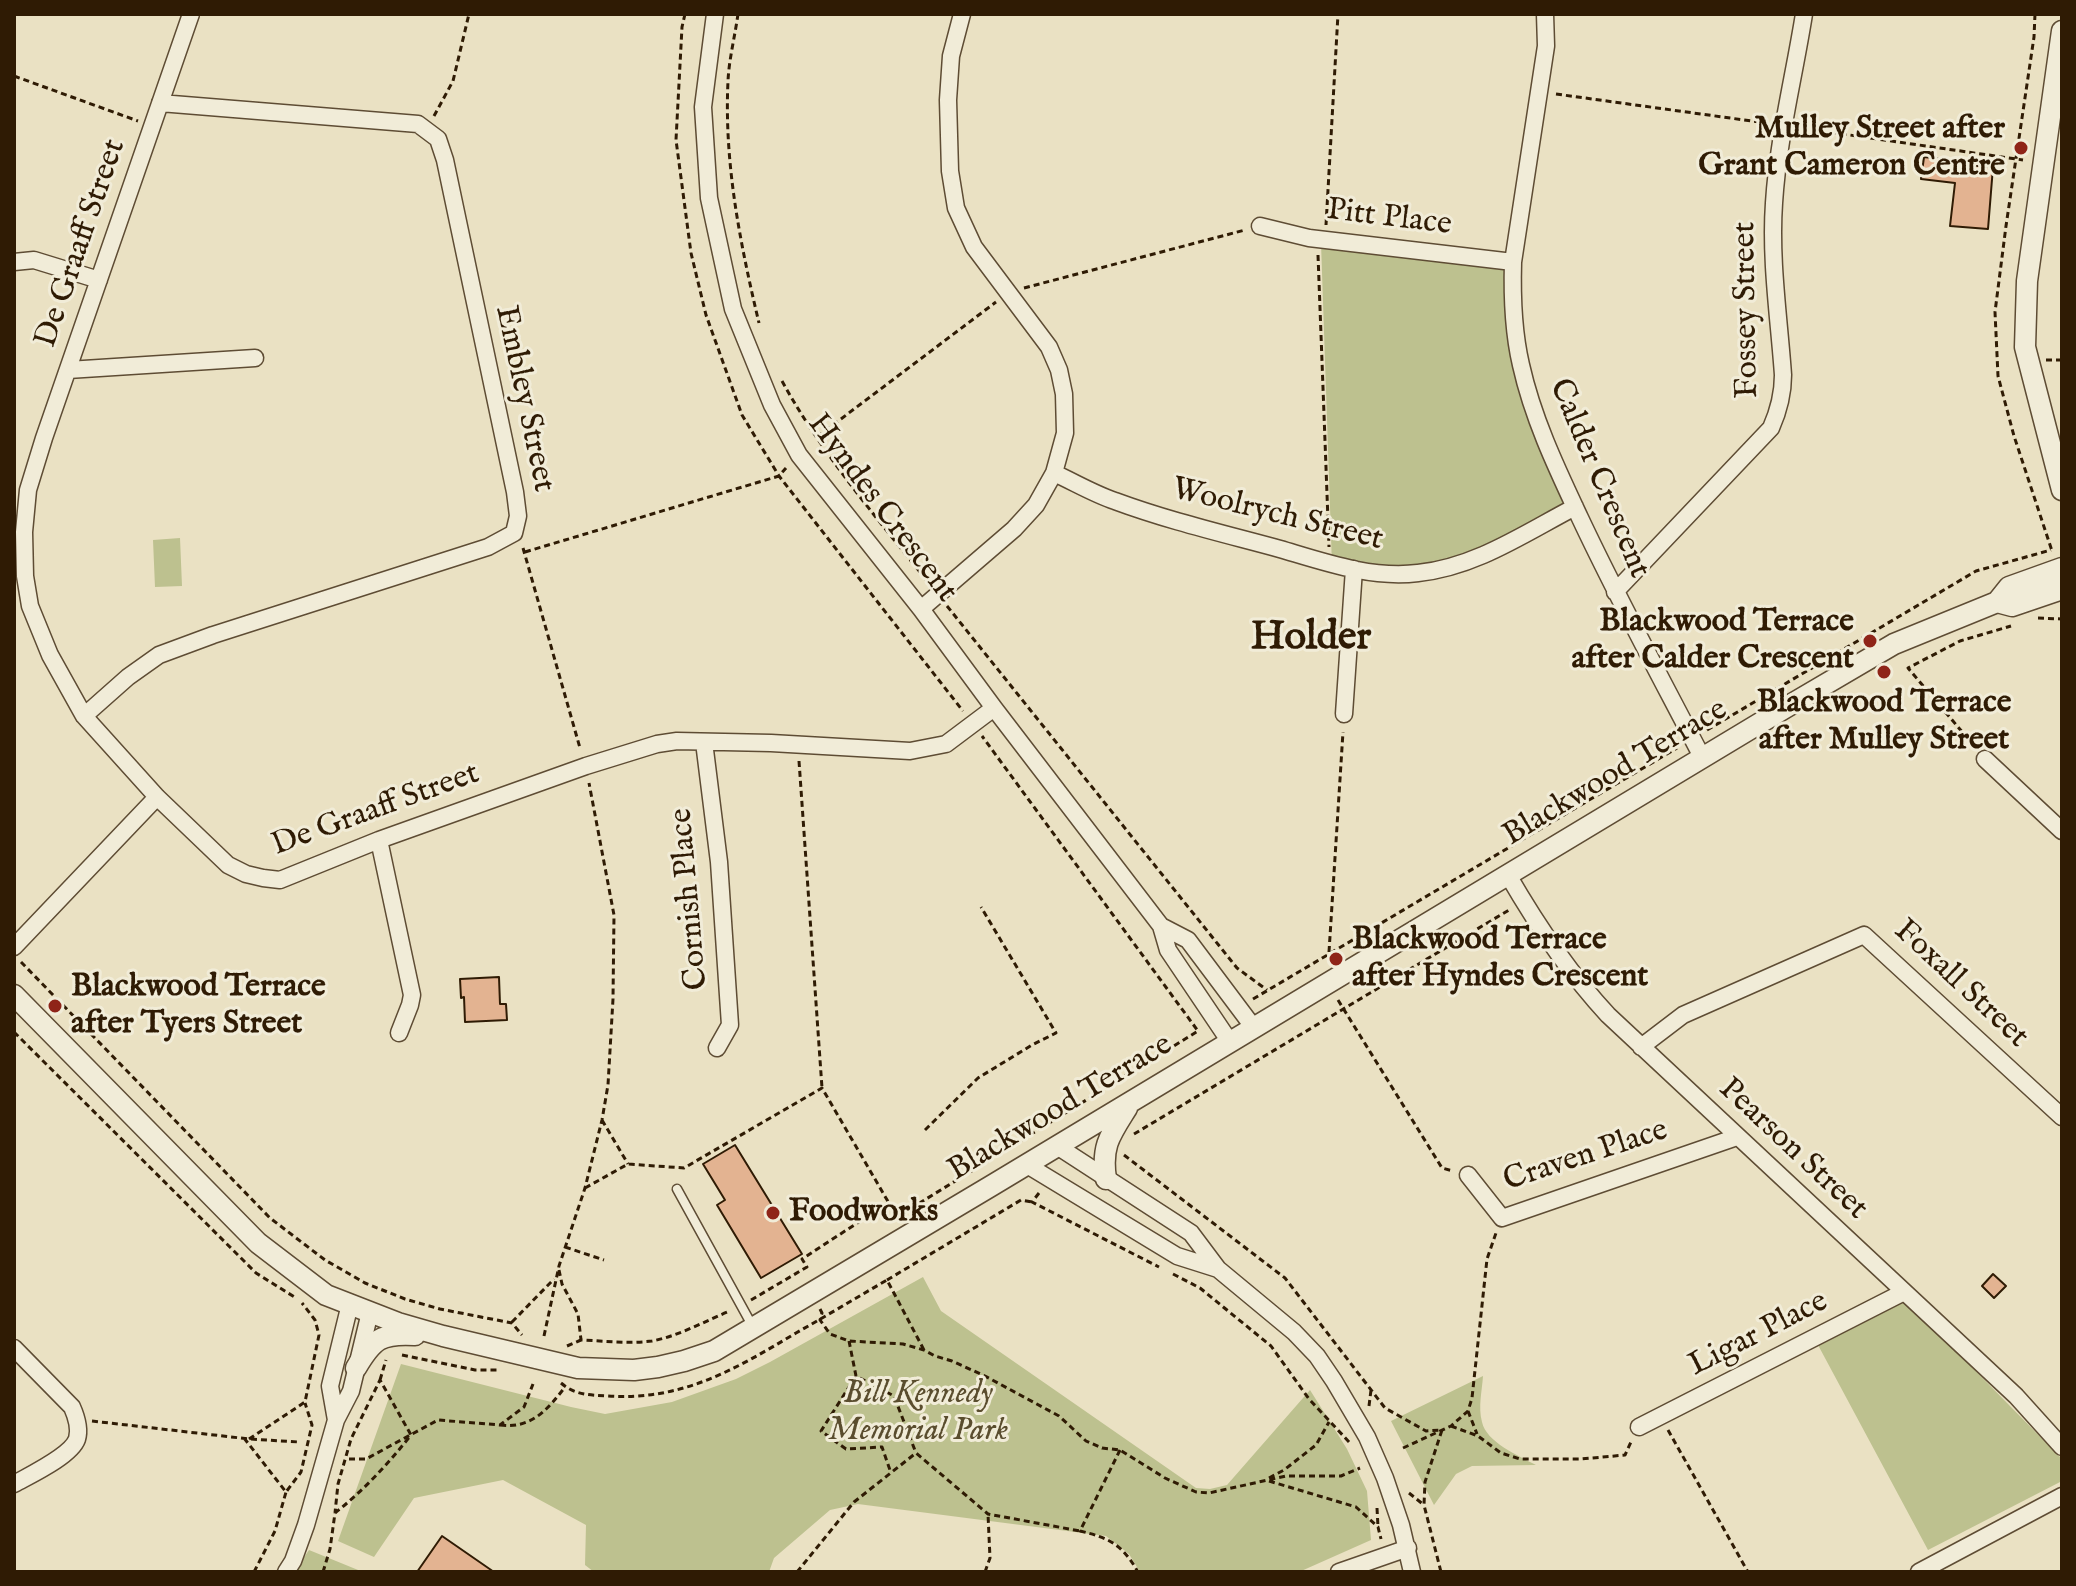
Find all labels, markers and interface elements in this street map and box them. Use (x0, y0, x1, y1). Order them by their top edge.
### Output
place label: Mulley Street after Grant Cameron Centre (1698, 111, 2005, 186)
street label: De Graaff Street (28, 135, 136, 353)
marker: Mulley Street after Grant Cameron Centre (2012, 139, 2030, 157)
street label: Pitt Place (1324, 192, 1454, 246)
street label: Fossey Street (1727, 221, 1769, 399)
street label: Embley Street (485, 302, 561, 496)
street label: Calder Crescent (1539, 374, 1657, 584)
street label: Hyndes Crescent (798, 407, 964, 611)
street label: Woolrych Street (1167, 471, 1387, 561)
place label: Blackwood Terrace after Calder Crescent (1572, 604, 1854, 679)
district label: Holder (1251, 616, 1371, 664)
marker: Blackwood Terrace after Calder Crescent (1861, 632, 1879, 650)
marker: Blackwood Terrace after Mulley Street (1875, 663, 1893, 681)
place label: Blackwood Terrace after Mulley Street (1757, 685, 2011, 760)
street label: Blackwood Terrace (1497, 692, 1735, 856)
street label: De Graaff Street (267, 756, 485, 866)
street label: Cornish Place (664, 807, 718, 991)
street label: Foxall Street (1885, 913, 2035, 1057)
place label: Blackwood Terrace after Hyndes Crescent (1352, 922, 1648, 997)
marker: Blackwood Terrace after Hyndes Crescent (1327, 950, 1345, 968)
place label: Blackwood Terrace after Tyers Street (71, 969, 326, 1044)
marker: Blackwood Terrace after Tyers Street (46, 997, 64, 1015)
street label: Blackwood Terrace (942, 1027, 1180, 1191)
street label: Pearson Street (1709, 1071, 1875, 1229)
street label: Craven Place (1499, 1112, 1673, 1202)
place label: Foodworks (789, 1194, 938, 1232)
marker: Foodworks (764, 1204, 782, 1222)
street label: Ligar Place (1683, 1284, 1835, 1386)
park label: Bill Kennedy Memorial Park (828, 1376, 1008, 1451)

